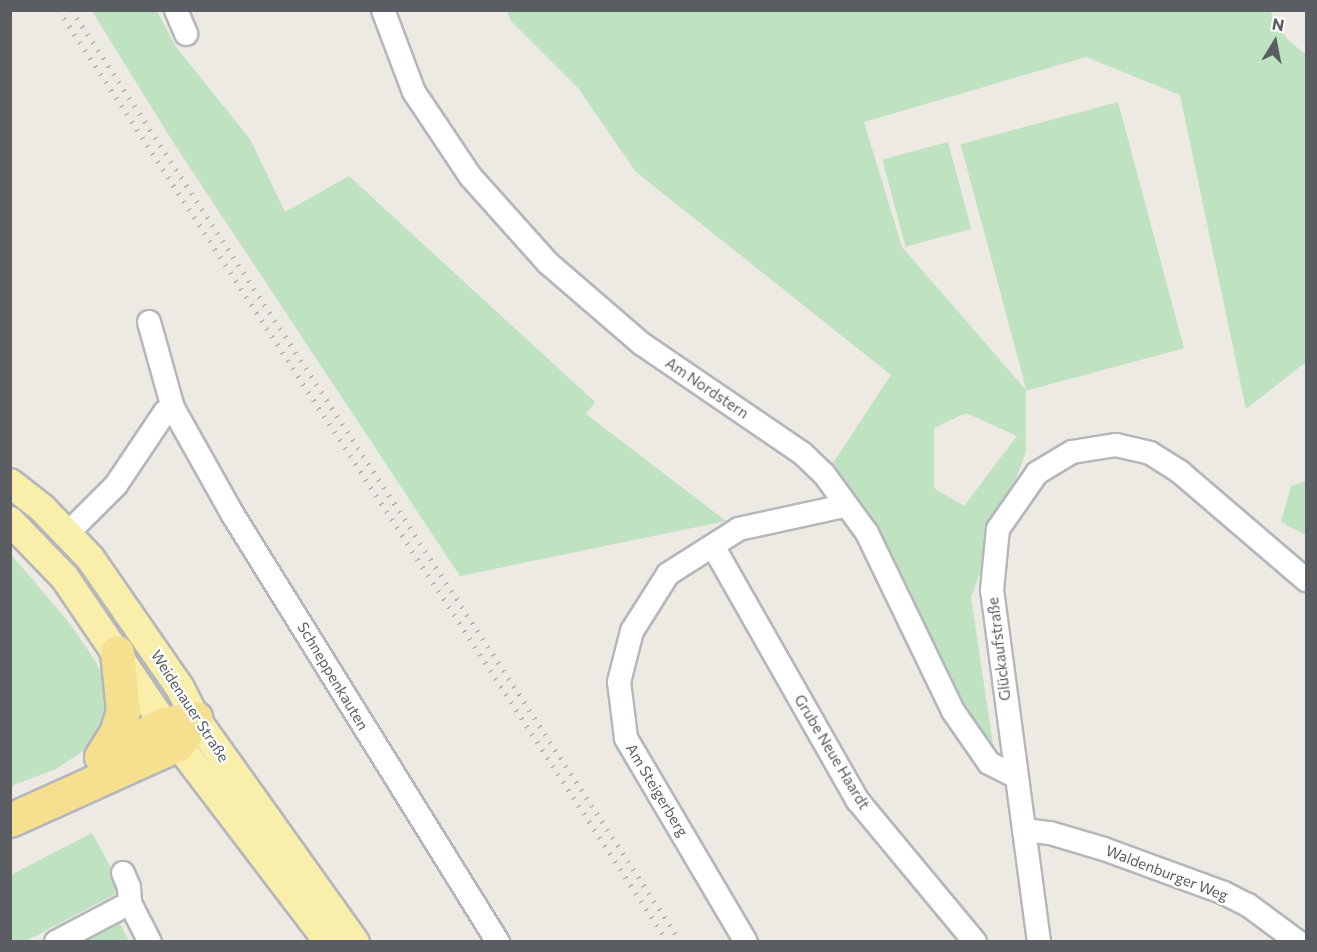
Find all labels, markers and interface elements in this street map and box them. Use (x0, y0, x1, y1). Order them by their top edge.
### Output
north arrow (1245, 12, 1305, 72)
text: N (1271, 13, 1286, 34)
street label: Am Nordstern (662, 354, 752, 422)
street label: Glückaufstraße (984, 596, 1014, 702)
street label: Schneppenkauten (294, 619, 372, 733)
street label: Weidenauer Straße (147, 647, 233, 765)
street label: Grube Neue Haardt (791, 691, 873, 813)
street label: Am Steigerberg (622, 740, 692, 840)
street label: Waldenburger Weg (1103, 841, 1231, 905)

